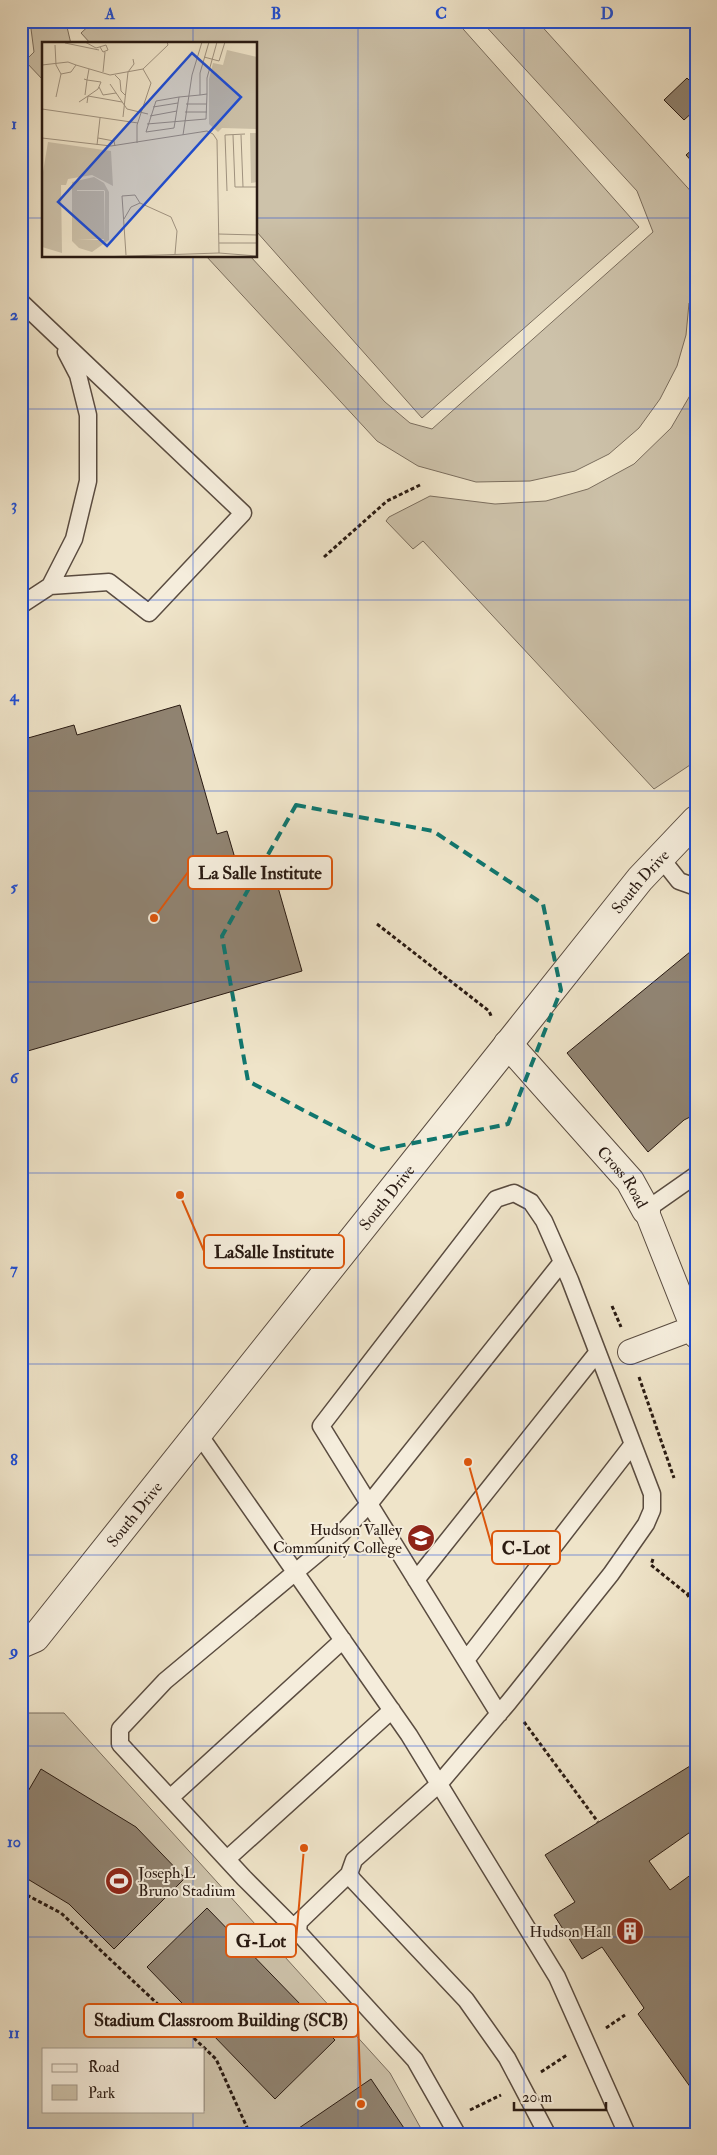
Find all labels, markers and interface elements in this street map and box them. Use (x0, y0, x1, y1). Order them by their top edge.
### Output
text: A (104, 4, 116, 24)
text: B (271, 4, 281, 24)
text: C (435, 4, 447, 24)
text: D (600, 4, 614, 24)
inset map (42, 42, 258, 258)
text: 1 (11, 114, 17, 134)
text: 2 (10, 305, 18, 325)
text: 3 (11, 495, 17, 515)
text: 4 (9, 686, 20, 706)
street label: South Drive (607, 845, 674, 918)
callout: La Salle Institute (188, 856, 332, 889)
text: La Salle Institute (198, 862, 322, 885)
text: 5 (10, 877, 18, 897)
text: 6 (10, 1068, 20, 1088)
street label: Cross Road (593, 1142, 652, 1212)
street label: South Drive (355, 1161, 420, 1235)
callout: LaSalle Institute (204, 1235, 344, 1268)
text: LaSalle Institute (214, 1241, 334, 1264)
text: 7 (10, 1259, 18, 1279)
text: 8 (10, 1450, 18, 1470)
street label: South Drive (102, 1477, 167, 1551)
place label: Hudson Valley Community College (273, 1520, 403, 1558)
school or university icon: Hudson Valley Community College (406, 1523, 436, 1553)
callout: C-Lot (492, 1531, 560, 1564)
text: C-Lot (502, 1537, 550, 1560)
text: 9 (8, 1641, 18, 1661)
text: 10 (7, 1832, 21, 1852)
place label: Joseph L Bruno Stadium (137, 1863, 236, 1901)
sports icon: Joseph L Bruno Stadium (104, 1866, 134, 1896)
building icon: Hudson Hall (615, 1916, 645, 1946)
place label: Hudson Hall (529, 1922, 611, 1942)
callout: G-Lot (226, 1924, 296, 1957)
text: G-Lot (236, 1930, 286, 1953)
callout: Stadium Classroom Building (SCB) (84, 2004, 358, 2037)
text: Stadium Classroom Building (SCB) (94, 2009, 348, 2032)
text: 11 (8, 2023, 20, 2043)
legend (42, 2048, 205, 2112)
text: Road (88, 2058, 120, 2077)
scale bar (514, 2080, 607, 2112)
text: Park (88, 2084, 115, 2103)
text: 20 m (522, 2088, 552, 2107)

